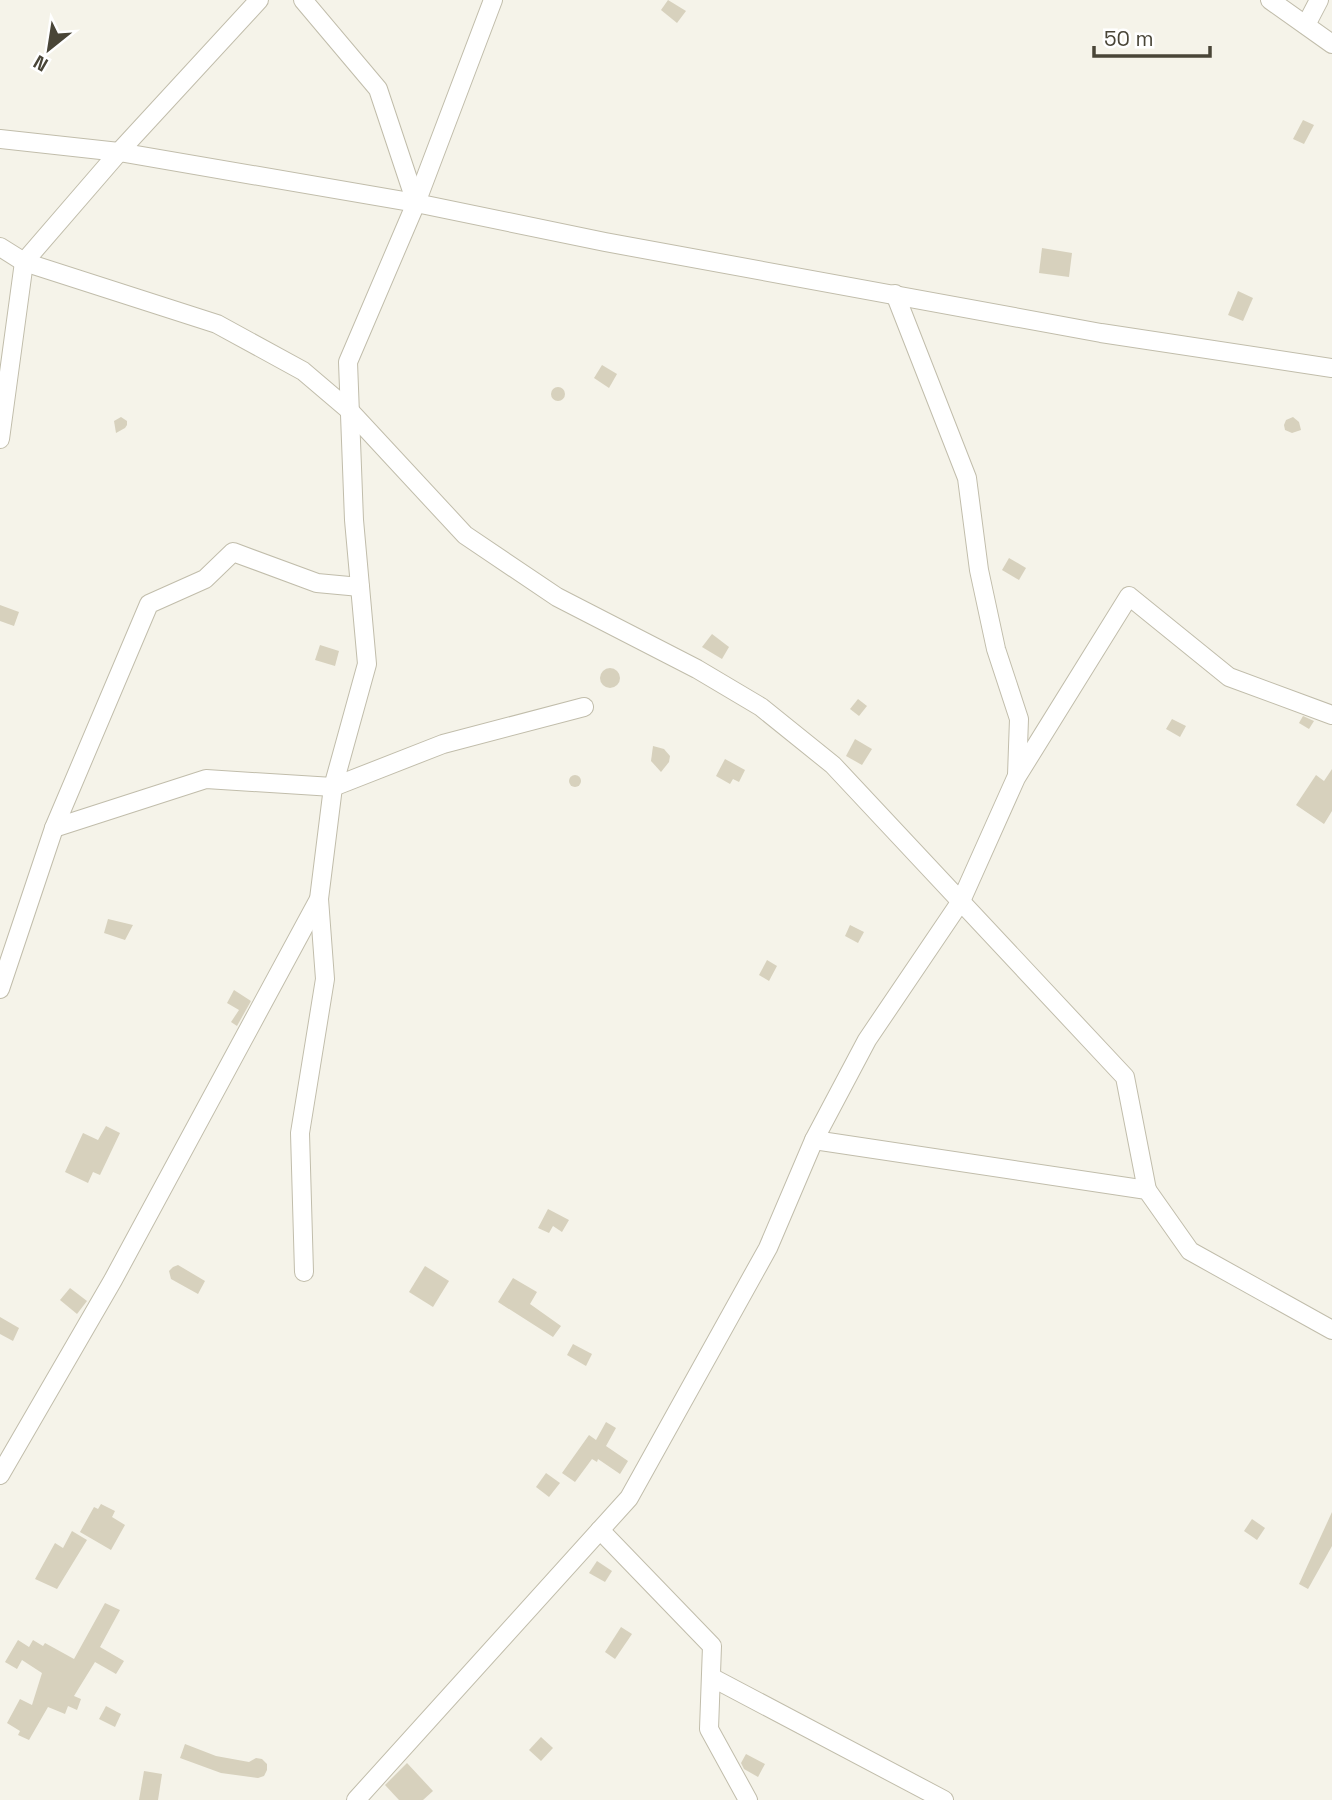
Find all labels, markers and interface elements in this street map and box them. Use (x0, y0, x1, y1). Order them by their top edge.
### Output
north arrow (14, 14, 84, 84)
scale bar (1094, 14, 1210, 58)
text: 50 m (1104, 25, 1154, 52)
text: N (29, 49, 53, 77)

